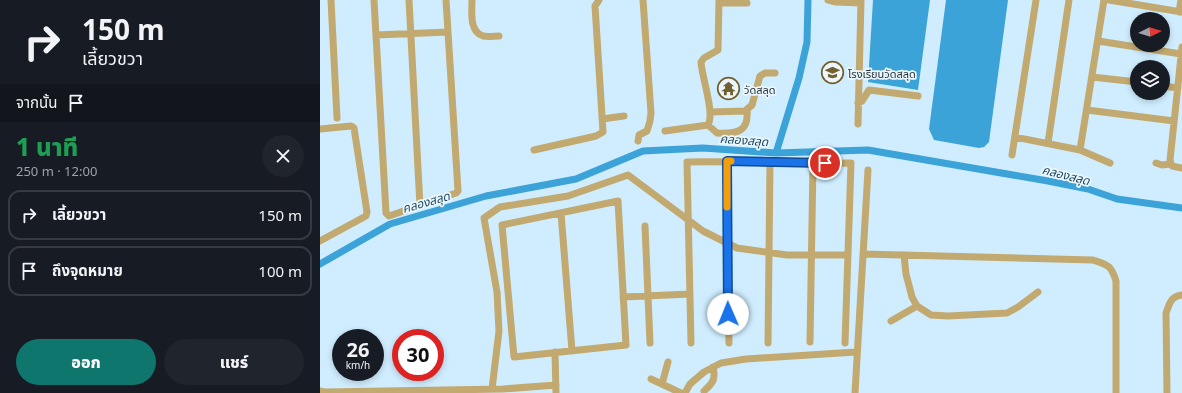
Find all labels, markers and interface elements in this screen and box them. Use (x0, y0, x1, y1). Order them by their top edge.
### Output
text: 150 m (82, 10, 165, 48)
north arrow (1130, 12, 1170, 52)
map controls (1130, 12, 1170, 100)
icon: right (16, 16, 68, 68)
text: เลี้ยวขวา (82, 46, 143, 70)
school or university icon: โรงเรียนวัดสลุด (819, 60, 845, 86)
button: layers (1130, 60, 1170, 100)
place label: โรงเรียนวัดสลุด (848, 66, 916, 81)
temple icon: วัดสลุด (715, 76, 741, 102)
place label: วัดสลุด (744, 82, 776, 97)
text: จากนั้น (16, 92, 57, 112)
icon: arrive (65, 92, 87, 114)
text: 1 นาที (16, 130, 78, 163)
water label: คลองสลุด (719, 130, 769, 150)
button: close (262, 135, 304, 177)
pin (808, 146, 842, 180)
icon: arrive (814, 152, 836, 174)
water label: คลองสลุด (1040, 161, 1092, 189)
text: 250 m · 12:00 (16, 162, 97, 180)
water label: คลองสลุด (400, 187, 452, 217)
icon: right (18, 204, 40, 226)
text: เลี้ยวขวา (52, 204, 106, 224)
text: 150 m (258, 205, 302, 225)
icon: arrive (18, 260, 40, 282)
text: ถึงจุดหมาย (52, 260, 123, 280)
text: 100 m (258, 261, 302, 281)
position arrow (707, 293, 749, 335)
speed limit sign: 30 (392, 329, 444, 381)
text: 26 (347, 336, 369, 363)
button: ออก (16, 339, 156, 385)
button: แชร์ (164, 339, 304, 385)
text: km/h (346, 358, 370, 372)

